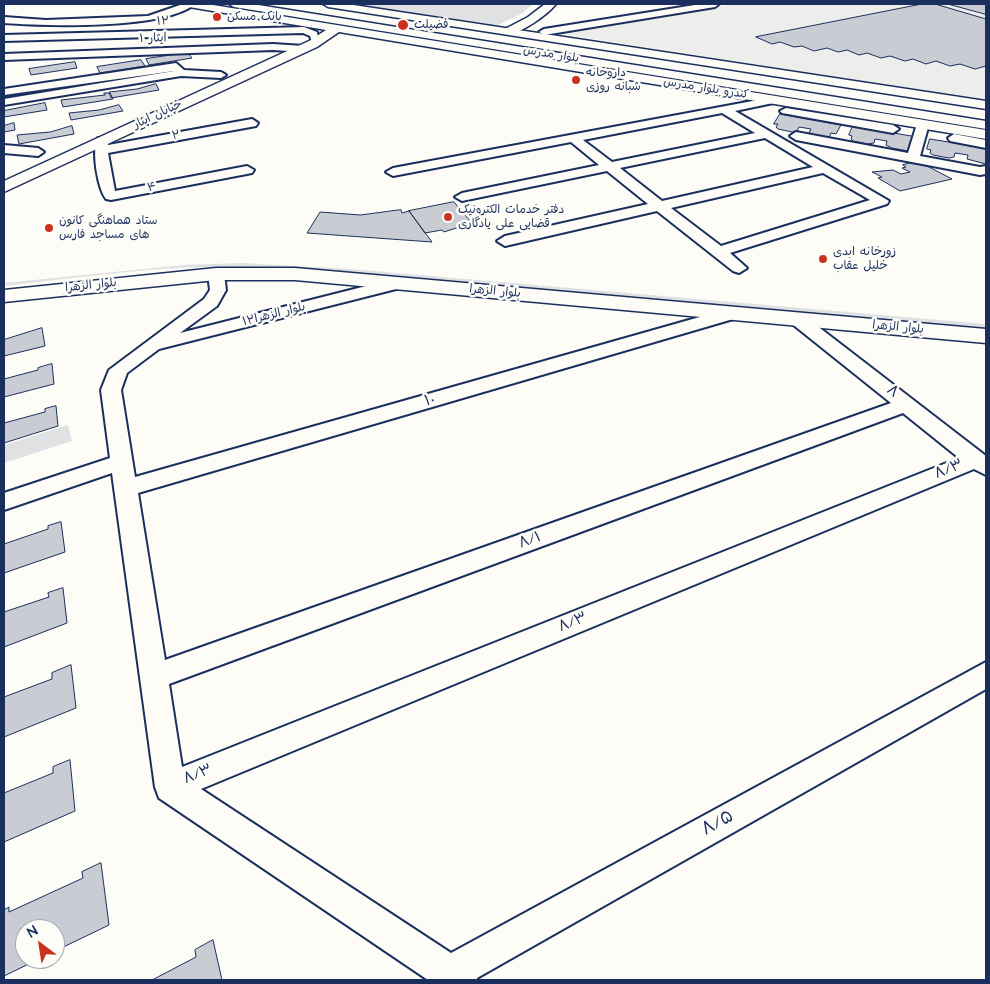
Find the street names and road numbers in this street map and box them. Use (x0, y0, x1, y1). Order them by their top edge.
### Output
street label: ۱۲ (157, 15, 169, 29)
street label: ایثار ۱ (139, 31, 167, 47)
street label: بلوار مدرس (522, 43, 580, 67)
street label: کندرو بلوار مدرس (662, 75, 750, 103)
street label: خیابان ایثار (131, 97, 185, 133)
street label: ۲ (171, 128, 181, 144)
street label: ۴ (146, 180, 158, 196)
street label: بلوار الزهرا (65, 276, 117, 296)
street label: بلوار الزهرا (469, 283, 521, 301)
street label: بلوار الزهرا۱۲ (241, 300, 307, 330)
street label: بلوار الزهرا (872, 319, 924, 337)
street label: ۸ (882, 382, 902, 402)
street label: ۱۰ (423, 391, 437, 411)
street label: ۸/۳ (932, 456, 966, 484)
street label: ۸/۱ (516, 529, 544, 553)
street label: ۸/۳ (556, 609, 590, 637)
street label: ۸/۳ (181, 761, 215, 789)
street label: ۸/۵ (698, 806, 738, 842)

